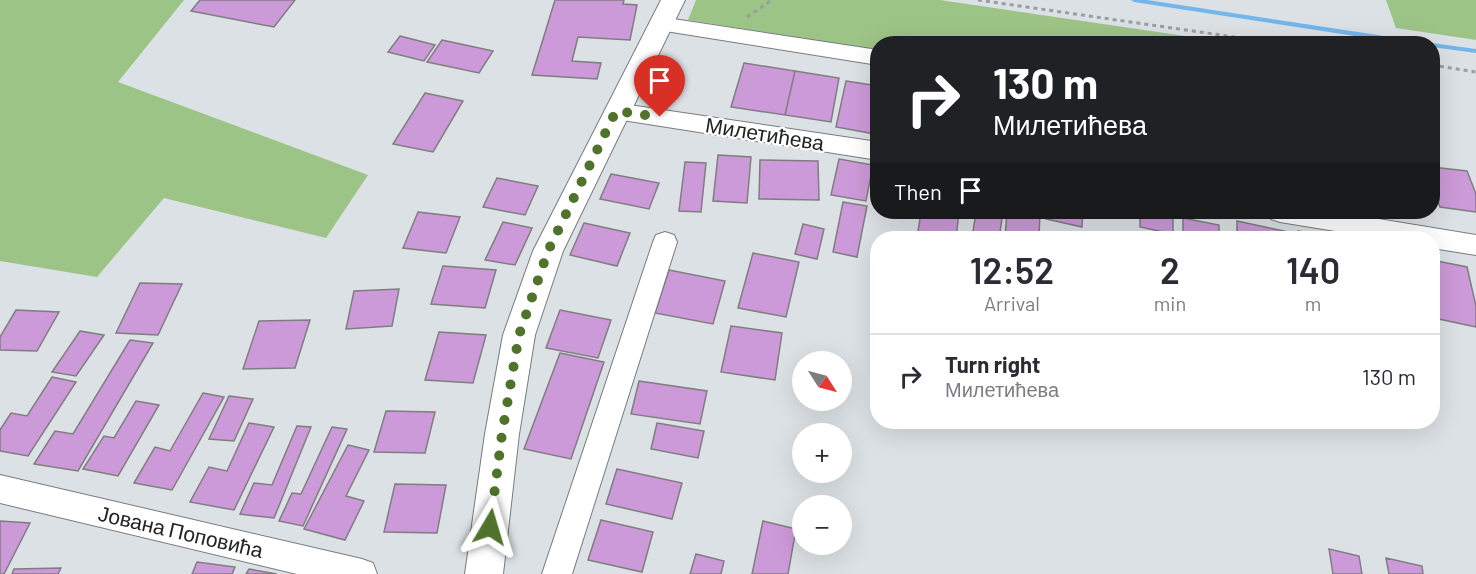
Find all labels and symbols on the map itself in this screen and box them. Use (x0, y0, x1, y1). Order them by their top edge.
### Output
pin (634, 55, 685, 117)
street label: Милетићева (704, 111, 826, 155)
north arrow (792, 351, 852, 411)
position arrow (458, 495, 522, 559)
street label: Јована Поповића (96, 500, 266, 562)

